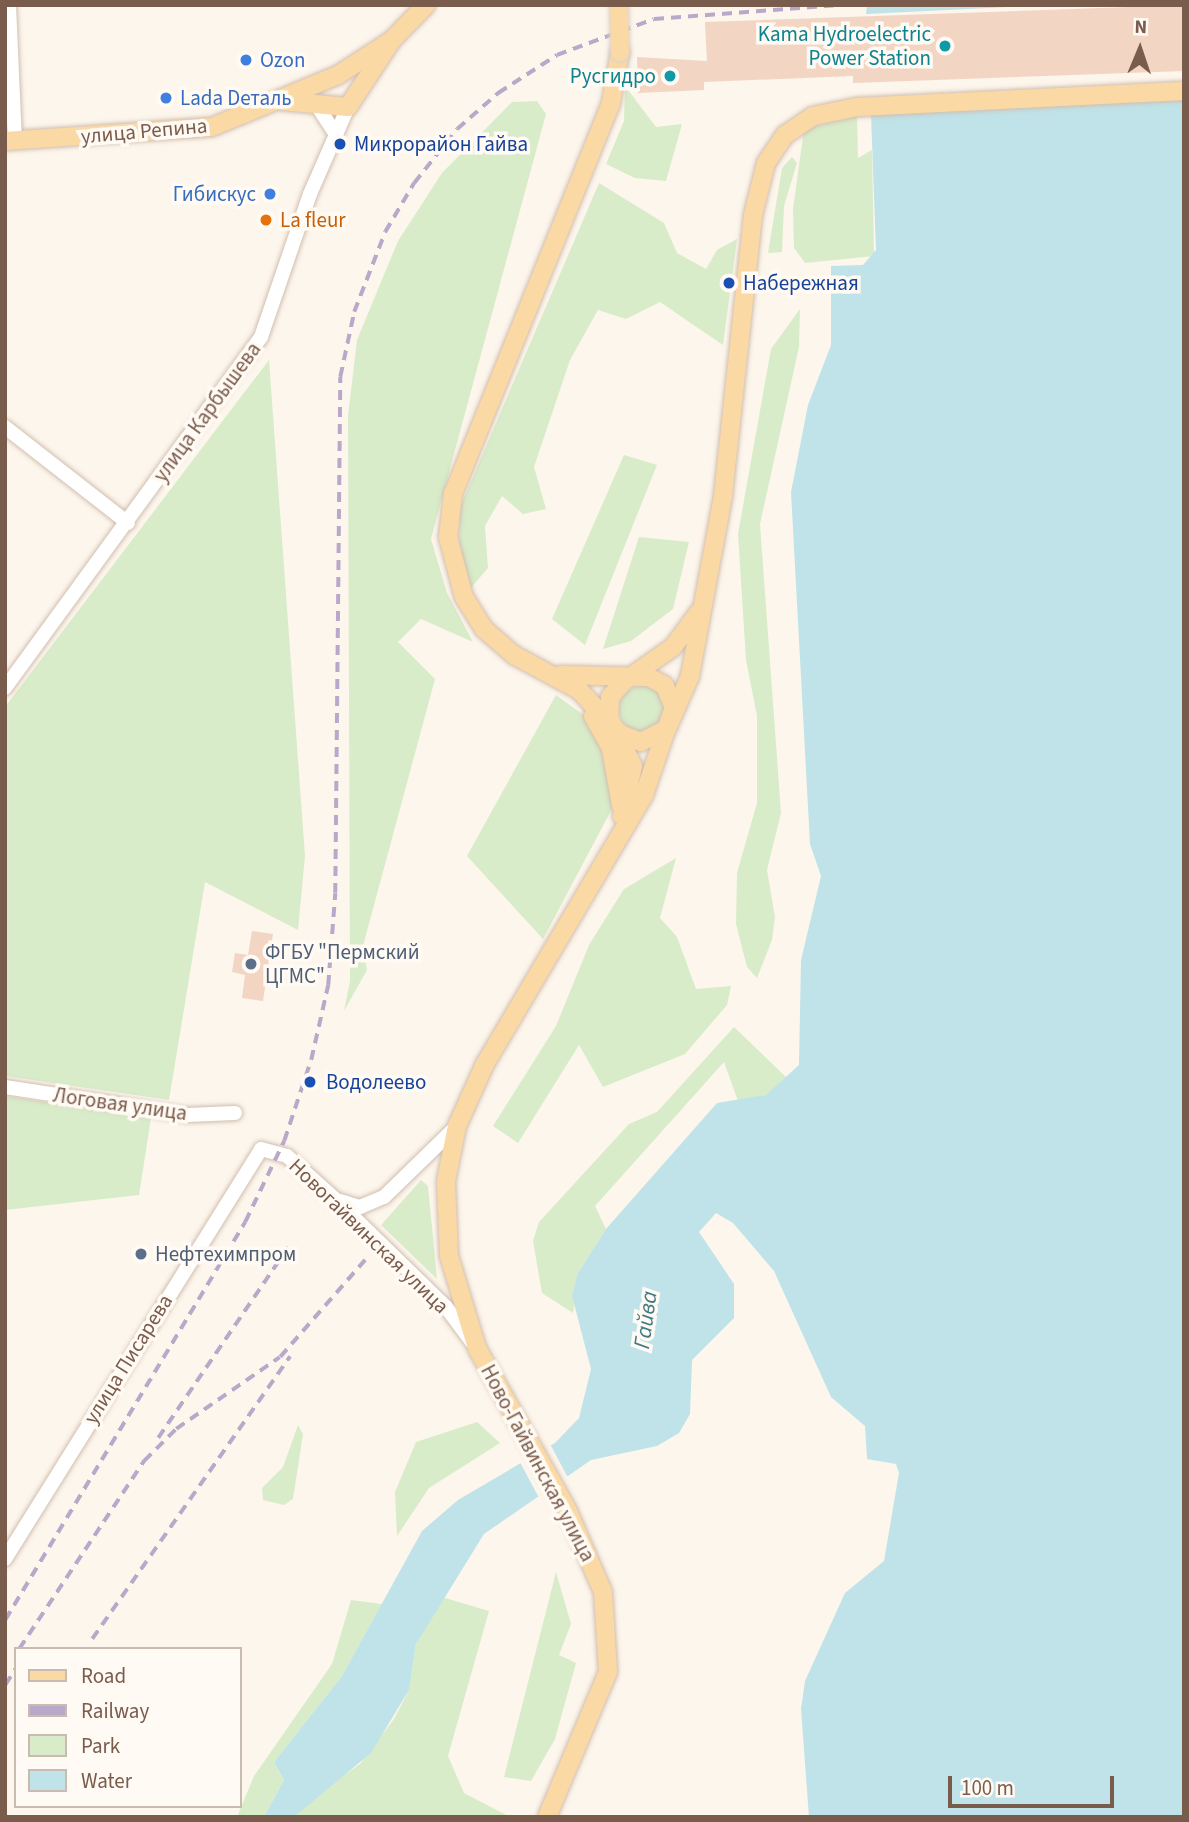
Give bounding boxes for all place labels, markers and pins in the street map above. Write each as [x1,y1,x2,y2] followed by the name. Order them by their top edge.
[758,21,931,71] place label: Kama Hydroelectric Power Station
[937,38,953,54] marker: Kama Hydroelectric Power Station
[260,47,305,73] place label: Ozon
[238,52,254,68] marker: Ozon
[570,63,656,89] place label: Русгидро
[662,68,678,84] marker: Русгидро
[180,85,292,111] place label: Lada Dеталь
[158,90,174,106] marker: Lada Dеталь
[354,131,528,157] place label: Микрорайон Гайва
[332,136,348,152] marker: Микрорайон Гайва
[173,181,256,207] place label: Гибискус
[262,186,278,202] marker: Гибискус
[280,207,346,233] place label: La fleur
[258,212,274,228] marker: La fleur
[743,270,859,296] place label: Набережная
[721,275,737,291] marker: Набережная
[265,939,420,989] place label: ФГБУ "Пермский ЦГМС"
[243,956,259,972] marker: ФГБУ "Пермский ЦГМС"
[326,1069,426,1095] place label: Водолеево
[300,1072,320,1092] marker: Водолеево
[155,1241,296,1267] place label: Нефтехимпром
[133,1246,149,1262] marker: Нефтехимпром

